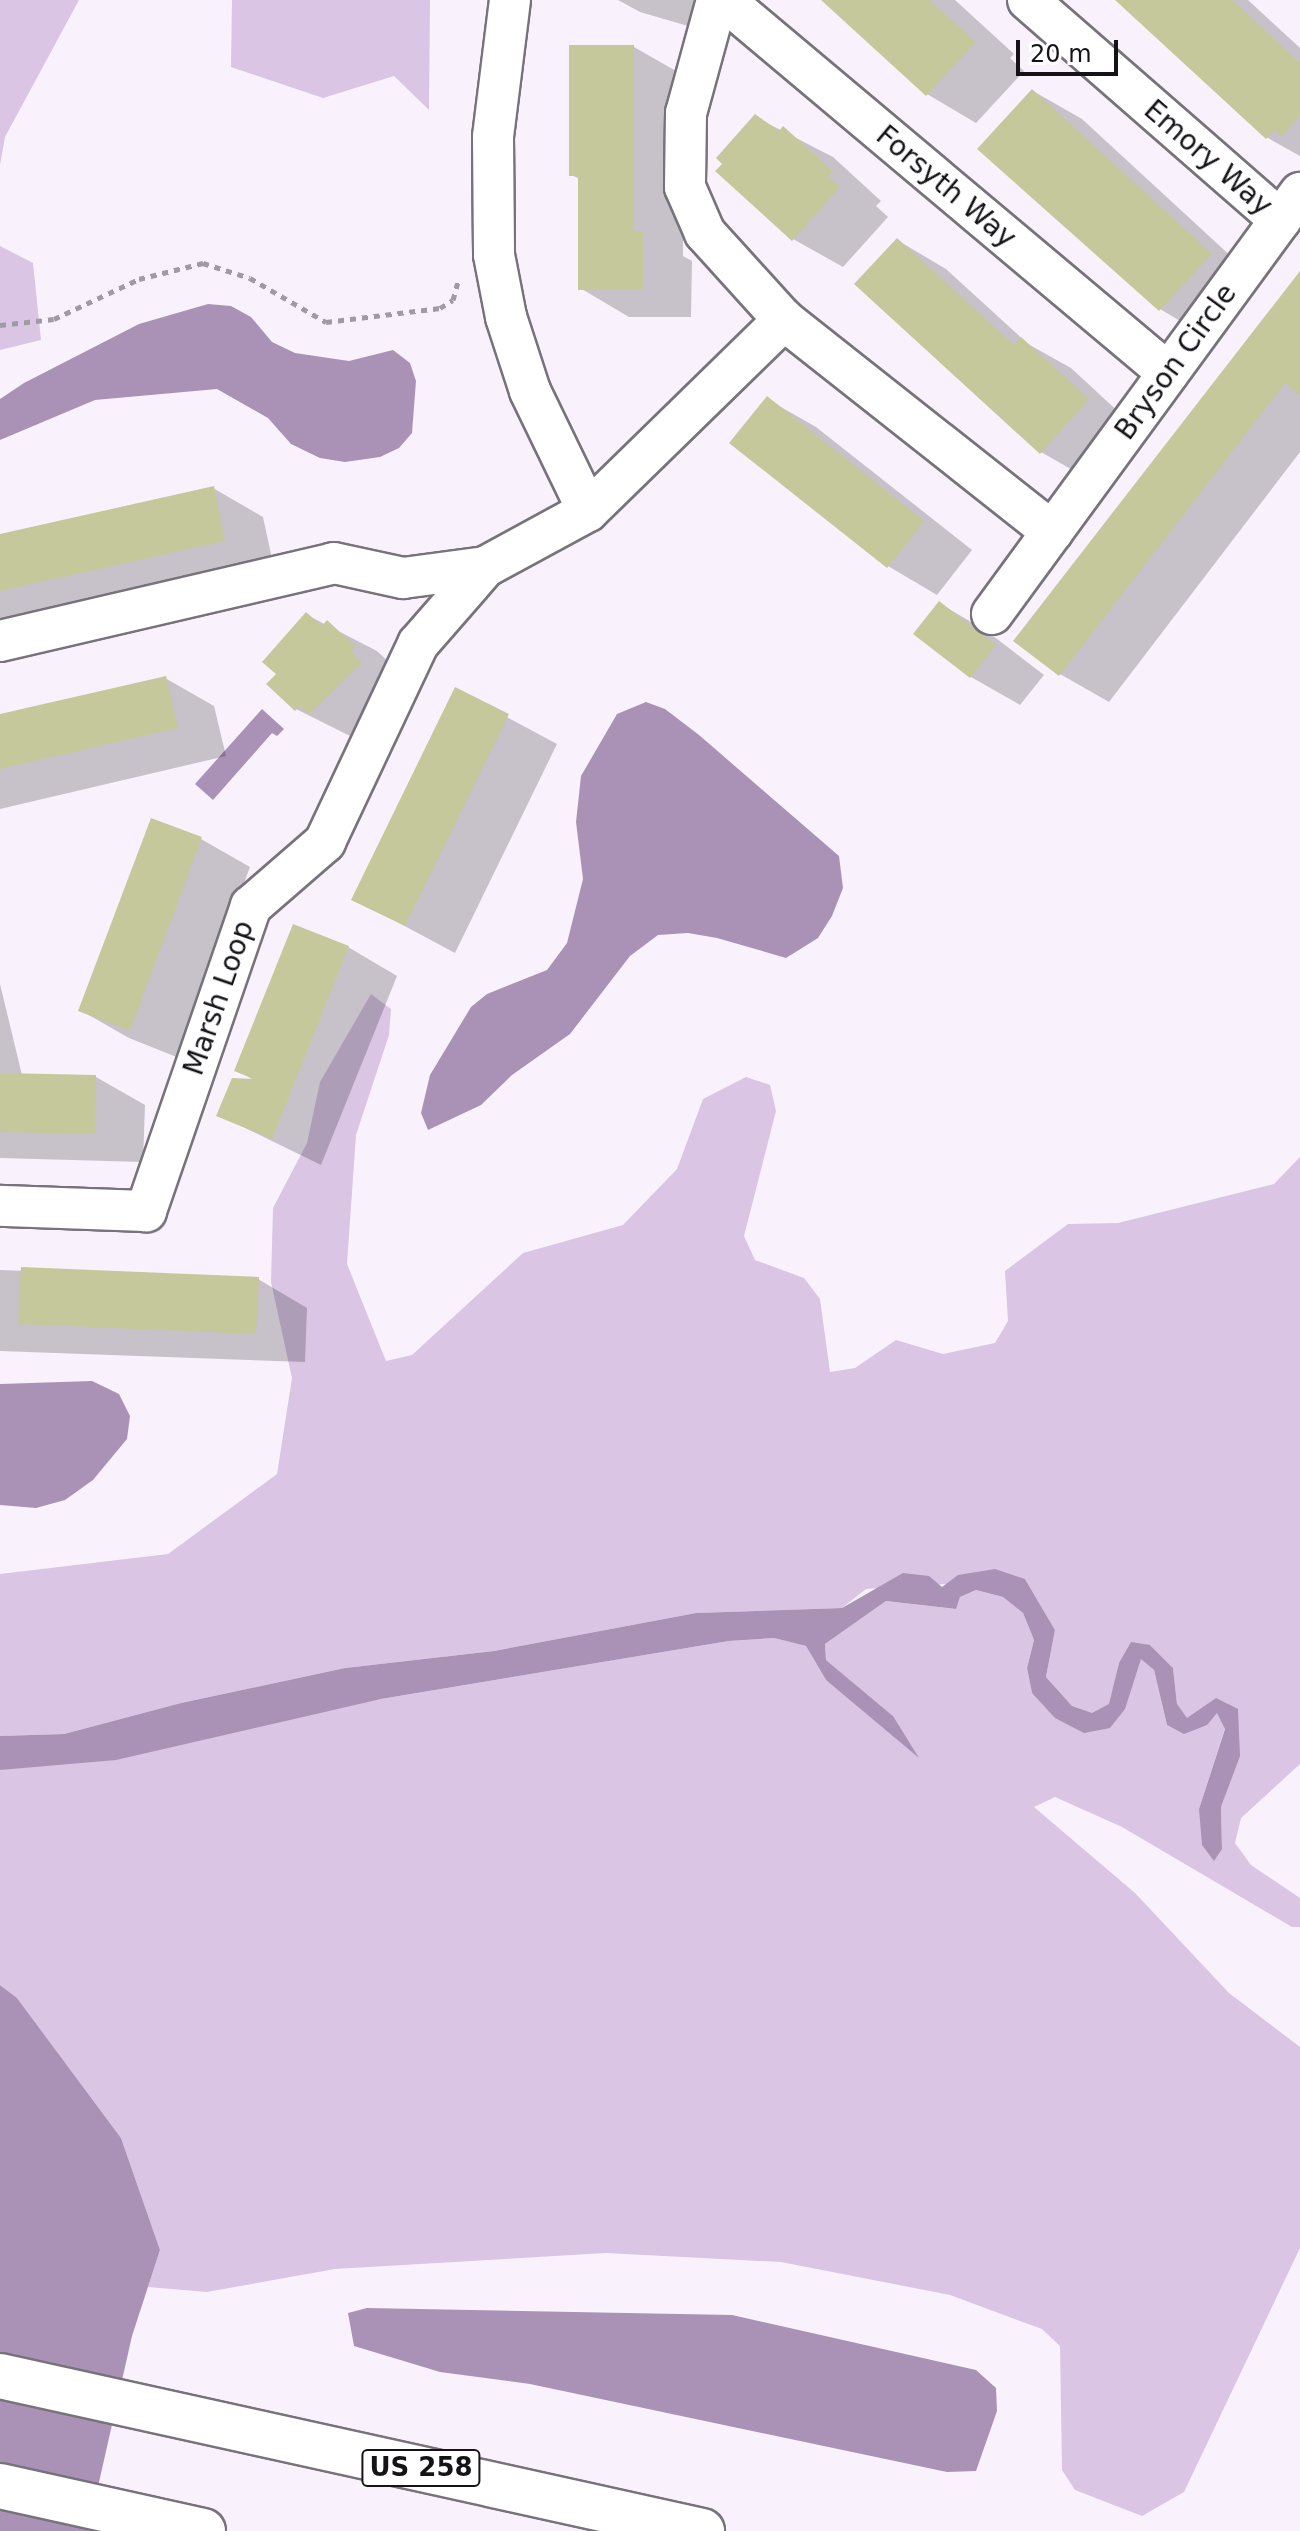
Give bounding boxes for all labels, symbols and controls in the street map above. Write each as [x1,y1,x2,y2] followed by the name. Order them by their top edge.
[1020,24,1122,74] scale bar
[1030,40,1092,68] text: 20 m
[1137,93,1279,223] street label: Emory Way
[869,119,1023,255] street label: Forsyth Way
[1108,278,1244,446] street label: Bryson Circle
[177,916,261,1080] street label: Marsh Loop
[361,2446,481,2490] road number: US 258

